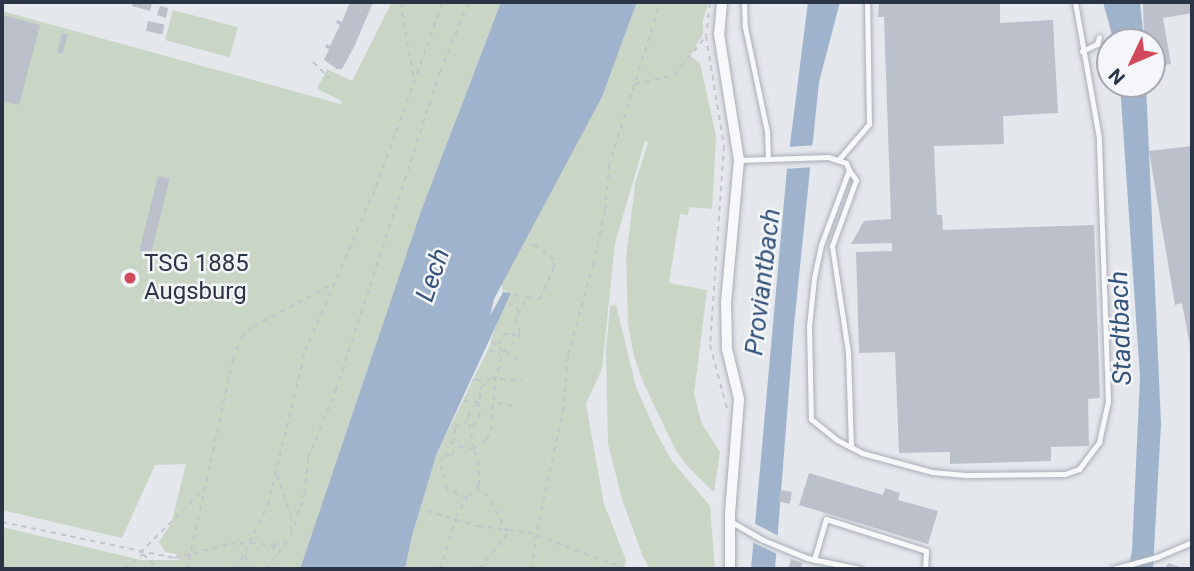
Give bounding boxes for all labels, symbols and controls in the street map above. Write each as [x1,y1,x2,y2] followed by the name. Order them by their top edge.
[1096,28,1166,98] north arrow
[1104,64,1130,89] text: N
[739,207,787,357] water label: Proviantbach
[409,244,457,306] water label: Lech
[144,250,249,306] place label: TSG 1885 Augsburg
[122,270,138,286] marker: TSG 1885 Augsburg
[1103,270,1139,386] water label: Stadtbach

